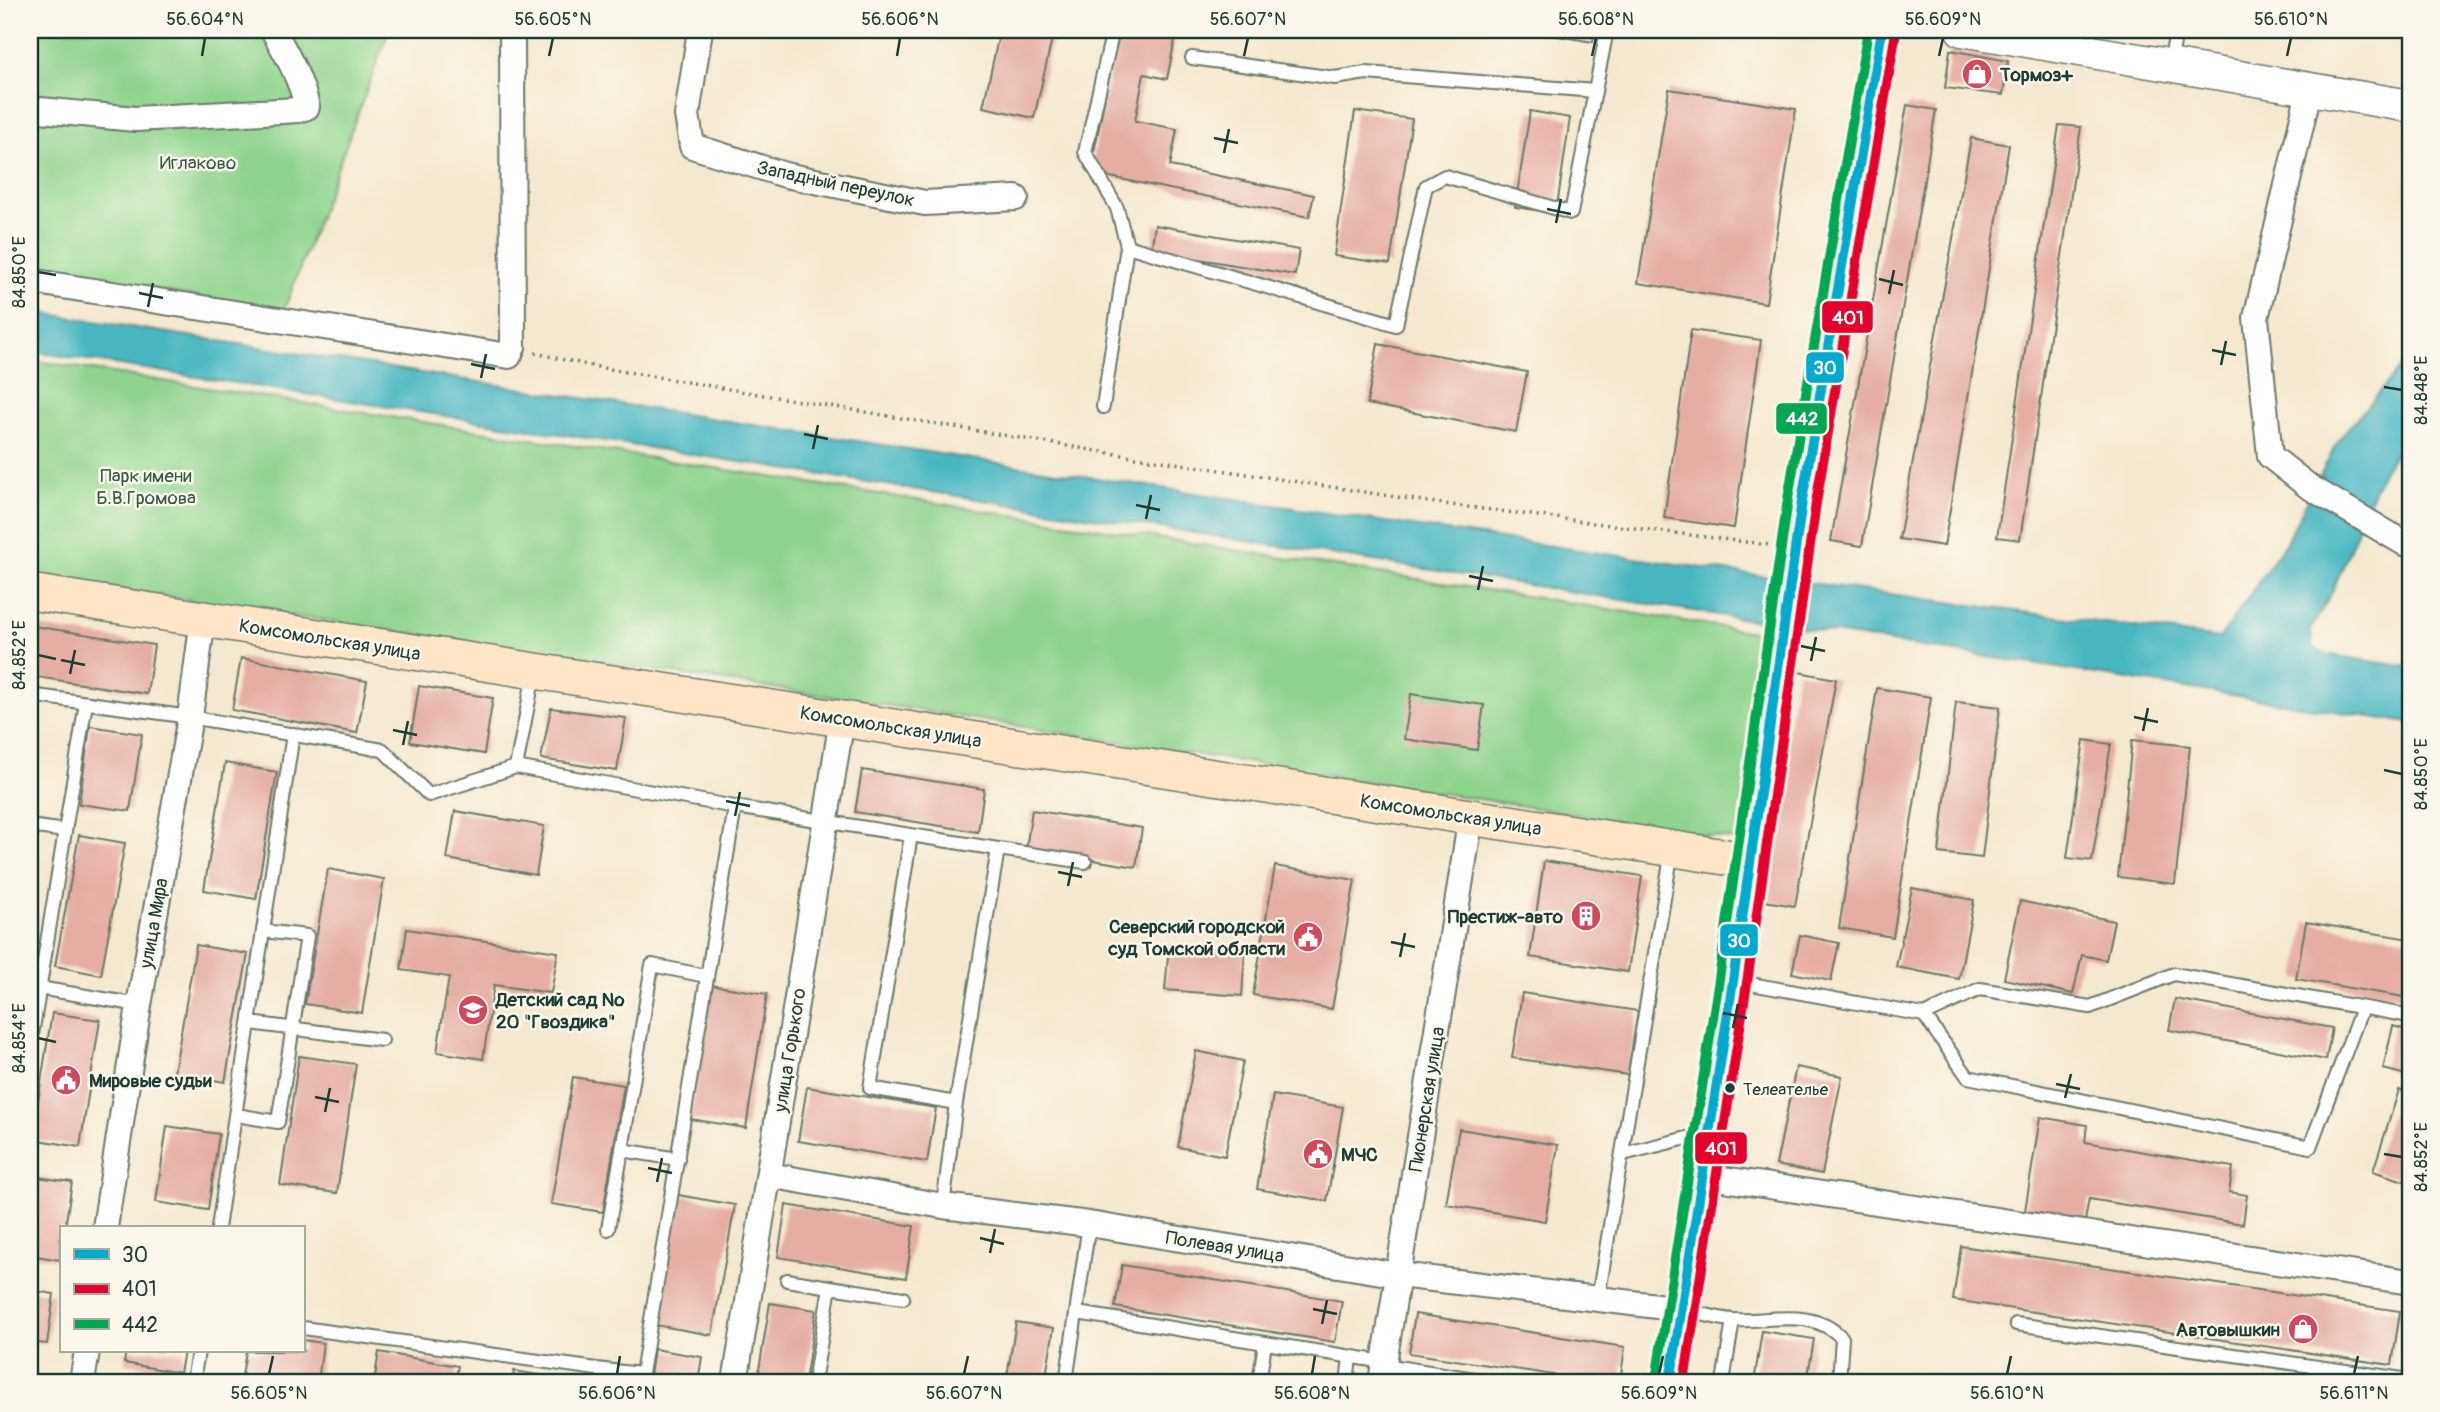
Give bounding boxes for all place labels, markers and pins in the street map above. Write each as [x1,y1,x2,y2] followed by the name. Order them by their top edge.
[1960,57,1994,91] shop icon: Тормоз+
[1999,63,2074,87] place label: Тормоз+
[1569,899,1603,933] building icon: Престиж-авто
[1448,905,1564,929] place label: Престиж-авто
[1107,915,1286,961] place label: Северский городской суд Томской области
[1291,920,1325,954] public building icon: Северский городской суд Томской области
[495,988,625,1034] place label: Детский сад № 20 "Гвоздика"
[456,993,490,1027] school or university icon: Детский сад № 20 "Гвоздика"
[49,1063,83,1097] public building icon: Мировые судьи
[89,1069,212,1093] place label: Мировые судьи
[1743,1079,1829,1100] place label: Телеателье
[1723,1081,1737,1095] marker: Телеателье
[1301,1137,1335,1171] public building icon: МЧС
[1341,1143,1378,1167] place label: МЧС
[2286,1312,2320,1346] shop icon: Автовышкин
[2176,1318,2280,1342] place label: Автовышкин

